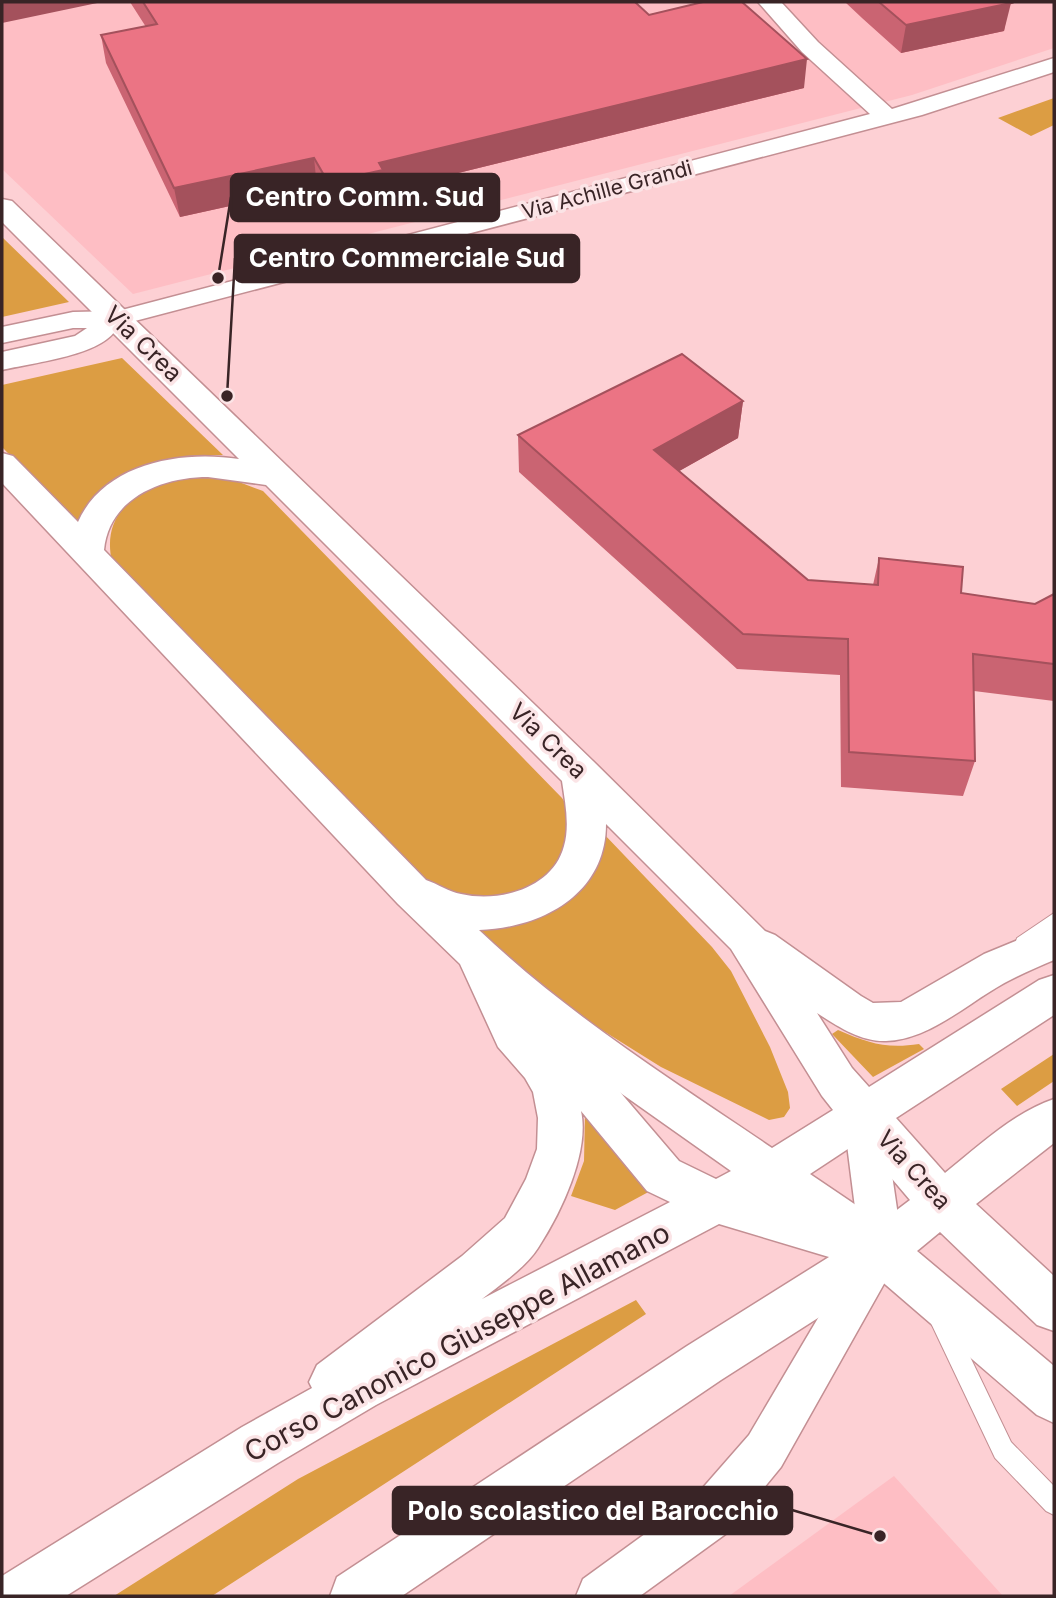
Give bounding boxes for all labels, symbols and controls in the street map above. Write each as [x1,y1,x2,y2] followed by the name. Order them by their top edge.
[519,155,695,224] street label: Via Achille Grandi
[231,174,499,221] callout: Centro Comm. Sud
[246,181,484,212] text: Centro Comm. Sud
[235,235,579,282] callout: Centro Commerciale Sud
[249,242,565,273] text: Centro Commerciale Sud
[99,300,188,388] street label: Via Crea
[504,697,593,785] street label: Via Crea
[871,1124,957,1215] street label: Via Crea
[239,1215,675,1469] street label: Corso Canonico Giuseppe Allamano
[393,1487,792,1534] callout: Polo scolastico del Barocchio
[407,1495,779,1526] text: Polo scolastico del Barocchio

